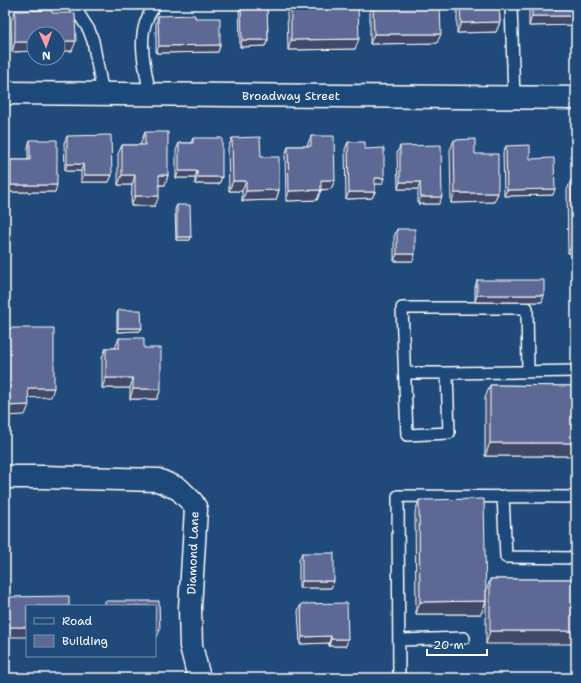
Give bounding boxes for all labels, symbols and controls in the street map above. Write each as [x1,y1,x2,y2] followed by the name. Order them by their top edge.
[26,26,66,66] north arrow
[41,48,51,63] text: N
[242,88,340,104] street label: Broadway Street
[184,511,202,595] street label: Diamond Lane
[26,605,156,657] legend
[62,613,93,629] text: Road
[427,631,487,657] scale bar
[62,633,108,649] text: Building
[433,637,464,653] text: 20 m

